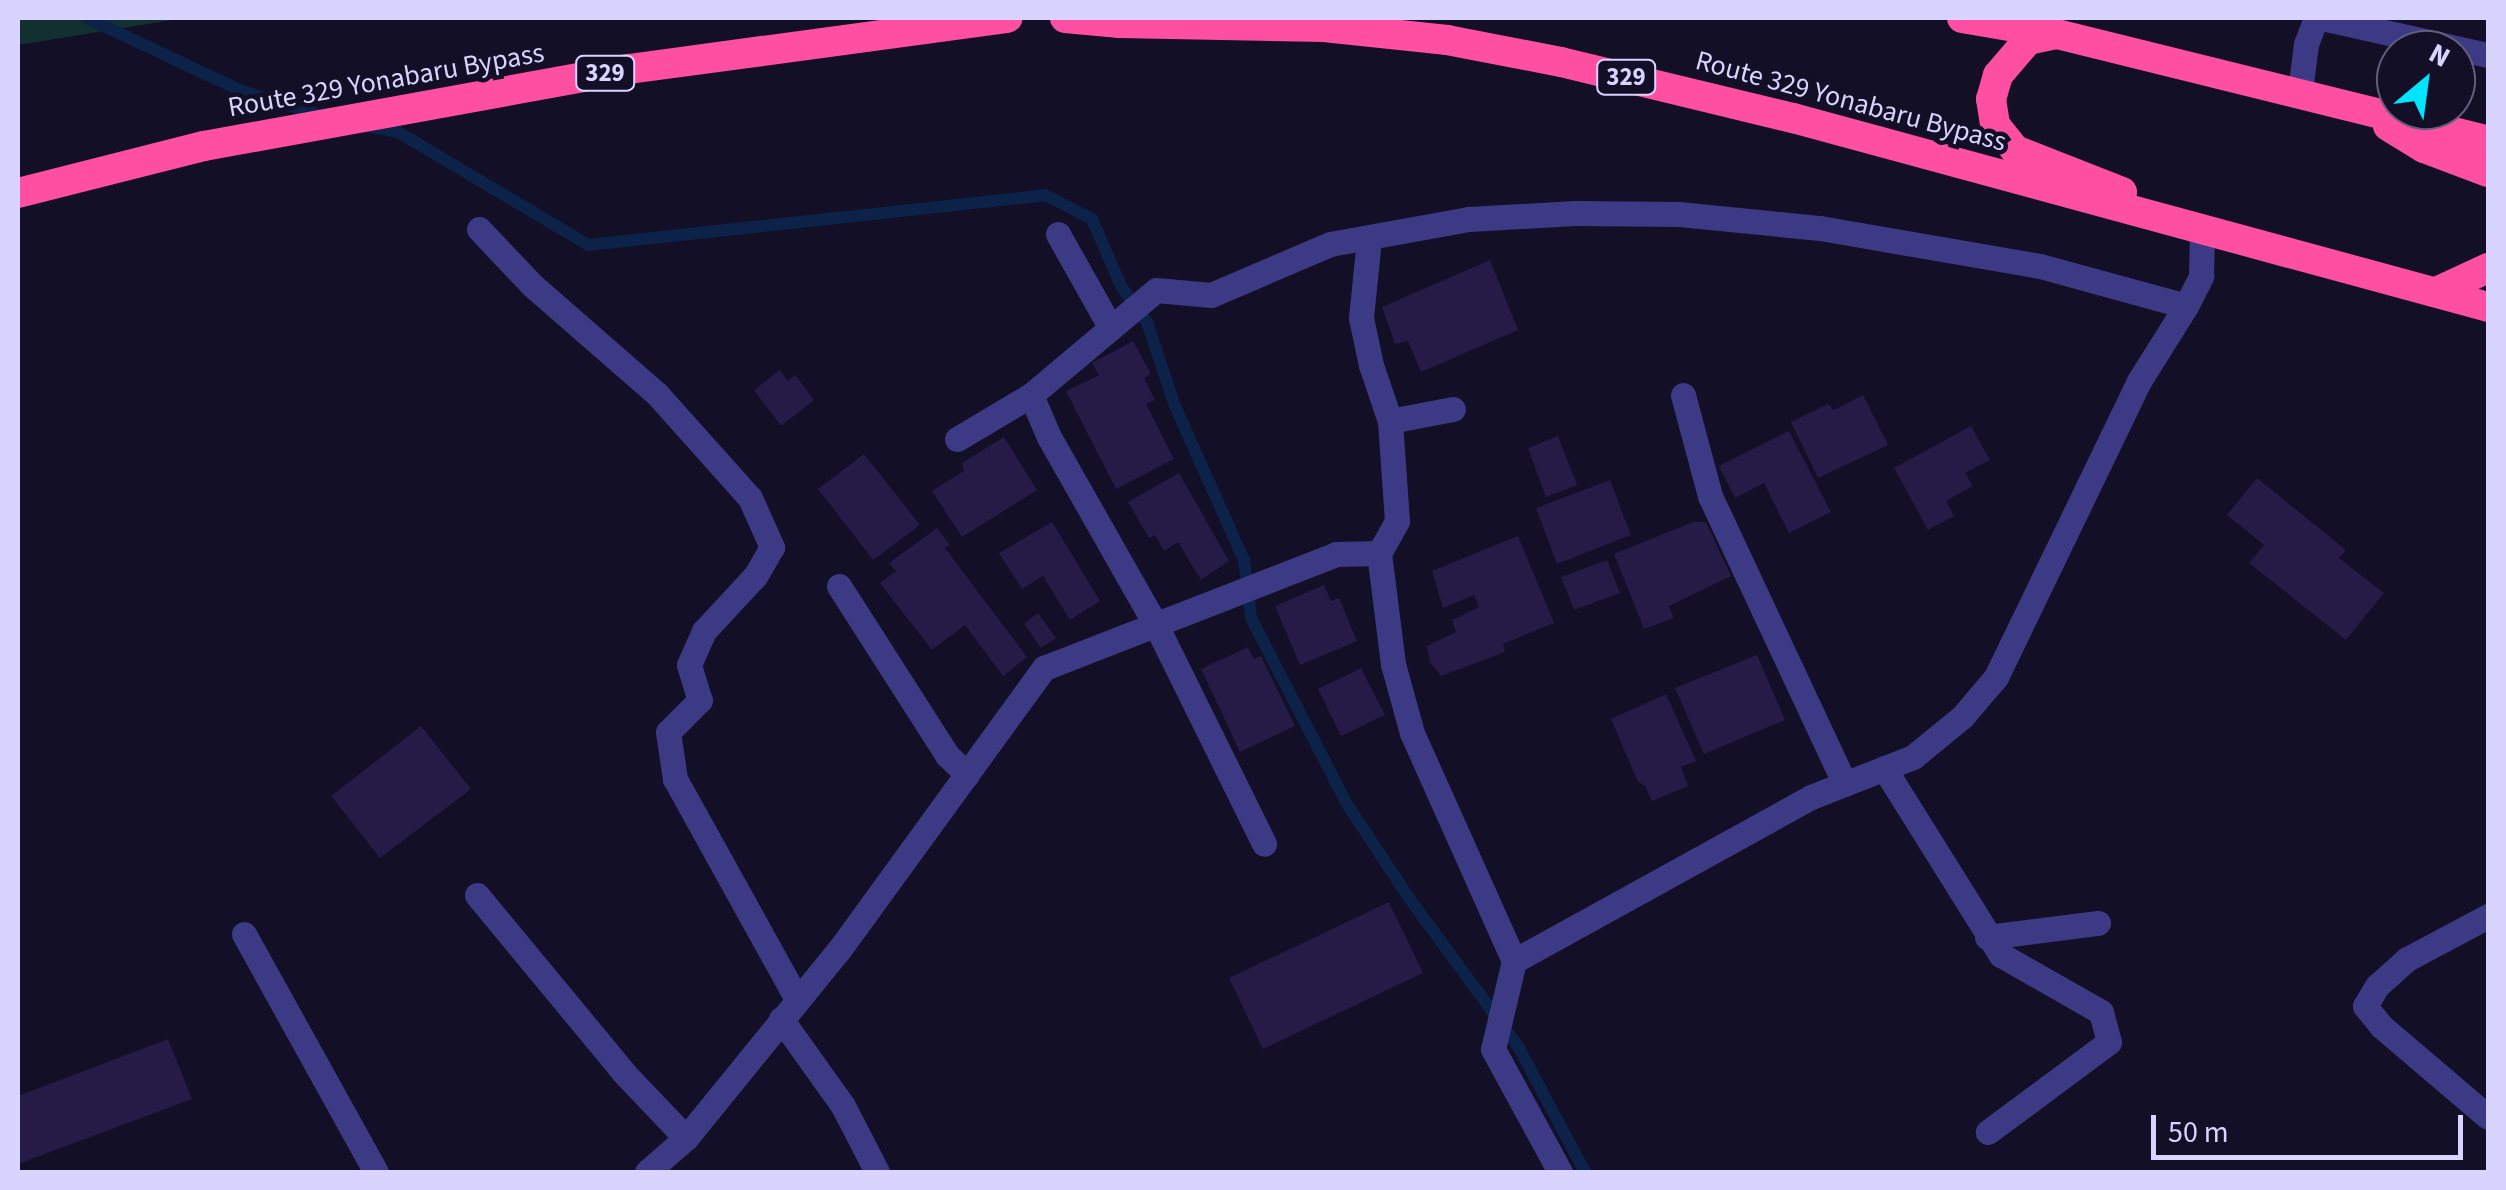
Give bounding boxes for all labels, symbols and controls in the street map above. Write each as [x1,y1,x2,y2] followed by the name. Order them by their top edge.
[2376,30,2476,130] north arrow
[2422,34,2457,78] text: N
[225,36,547,124] street label: Route 329 Yonabaru Bypass
[1692,43,2010,159] street label: Route 329 Yonabaru Bypass
[575,53,635,93] road number: 329
[1596,57,1656,97] road number: 329
[2156,1095,2468,1157] scale bar
[2168,1111,2229,1154] text: 50 m

